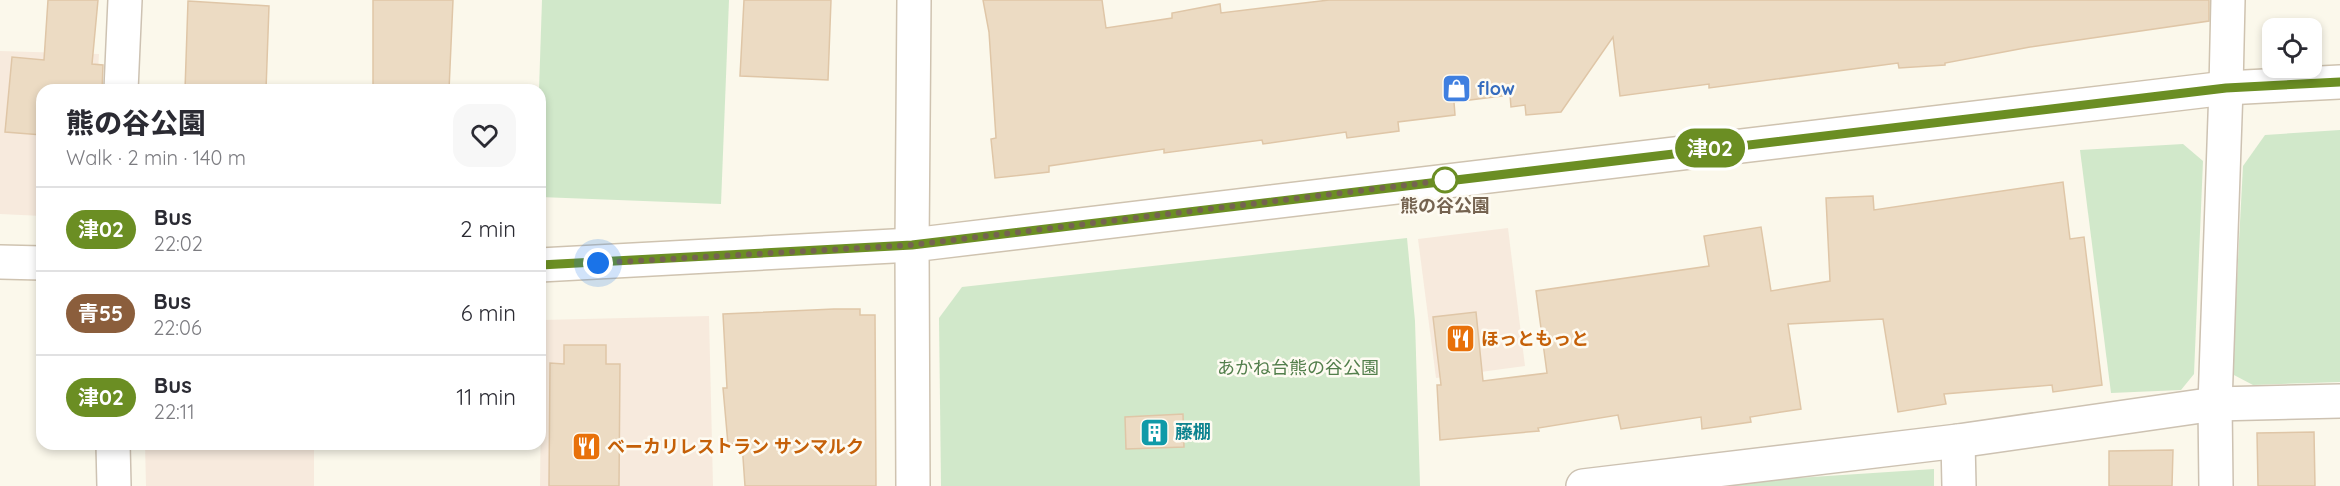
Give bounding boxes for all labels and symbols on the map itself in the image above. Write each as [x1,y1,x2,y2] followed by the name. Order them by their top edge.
[1440,73,1472,105] shop icon: flow
[1477,77,1515,100] place label: flow
[1676,128,1744,168] line badge: 津02
[1432,167,1458,193] marker: 熊の谷公園
[1400,194,1490,217] place label: 熊の谷公園
[583,248,613,278] your location
[1444,323,1476,355] restaurant icon: ほっともっと
[1481,327,1589,350] place label: ほっともっと
[1217,356,1379,379] park label: あかね台熊の谷公園
[1138,416,1170,448] building icon: 藤棚
[1175,420,1211,443] place label: 藤棚
[570,431,602,463] restaurant icon: ベーカリレストラン サンマルク
[607,435,864,458] place label: ベーカリレストラン サンマルク

